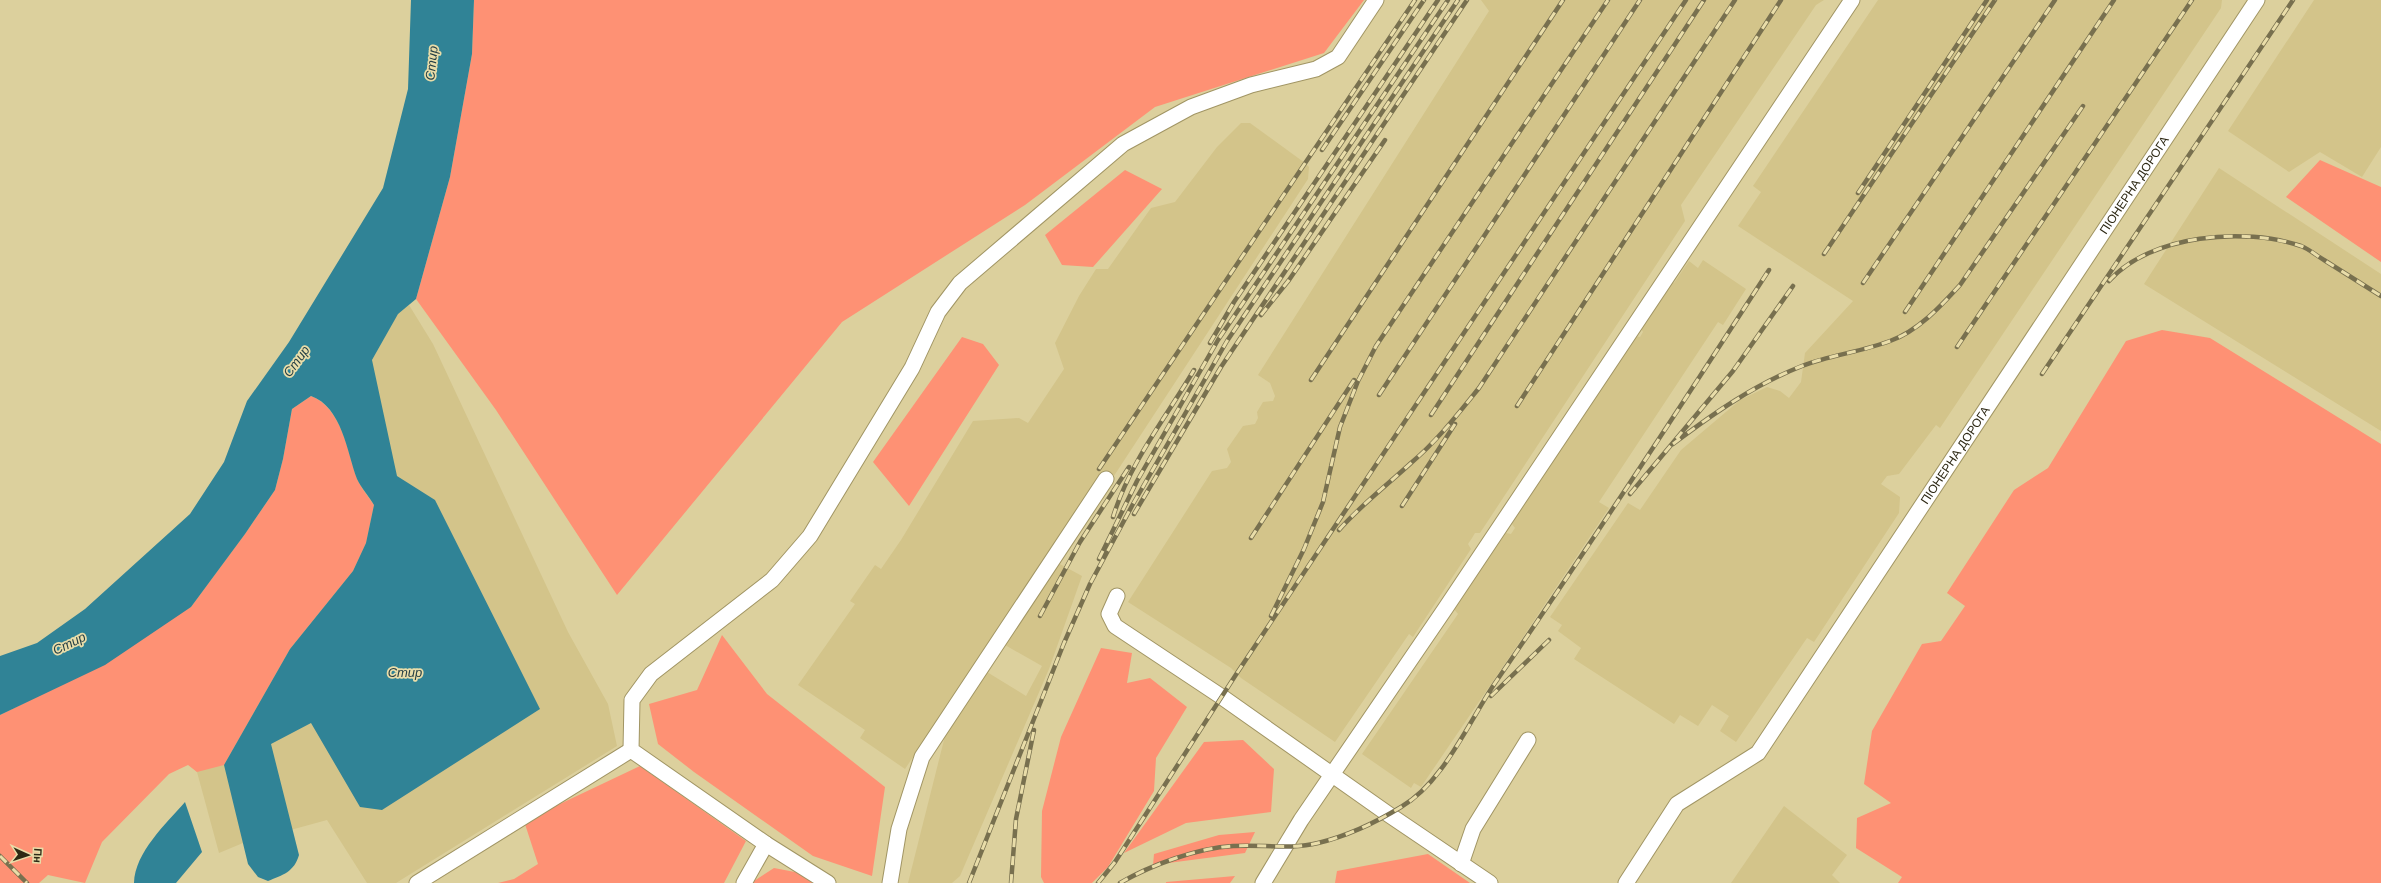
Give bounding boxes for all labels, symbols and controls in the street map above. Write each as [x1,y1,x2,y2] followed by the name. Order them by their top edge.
[422,45,441,81] water label: Стир
[2097,134,2172,237] street label: ПІОНЕРНА ДОРОГА
[280,343,313,380] water label: Стир
[1918,404,1993,507] street label: ПІОНЕРНА ДОРОГА
[50,629,88,658] water label: Стир
[388,665,422,680] water label: Стир
[8,835,48,875] north arrow
[32,848,44,863] text: Пн

